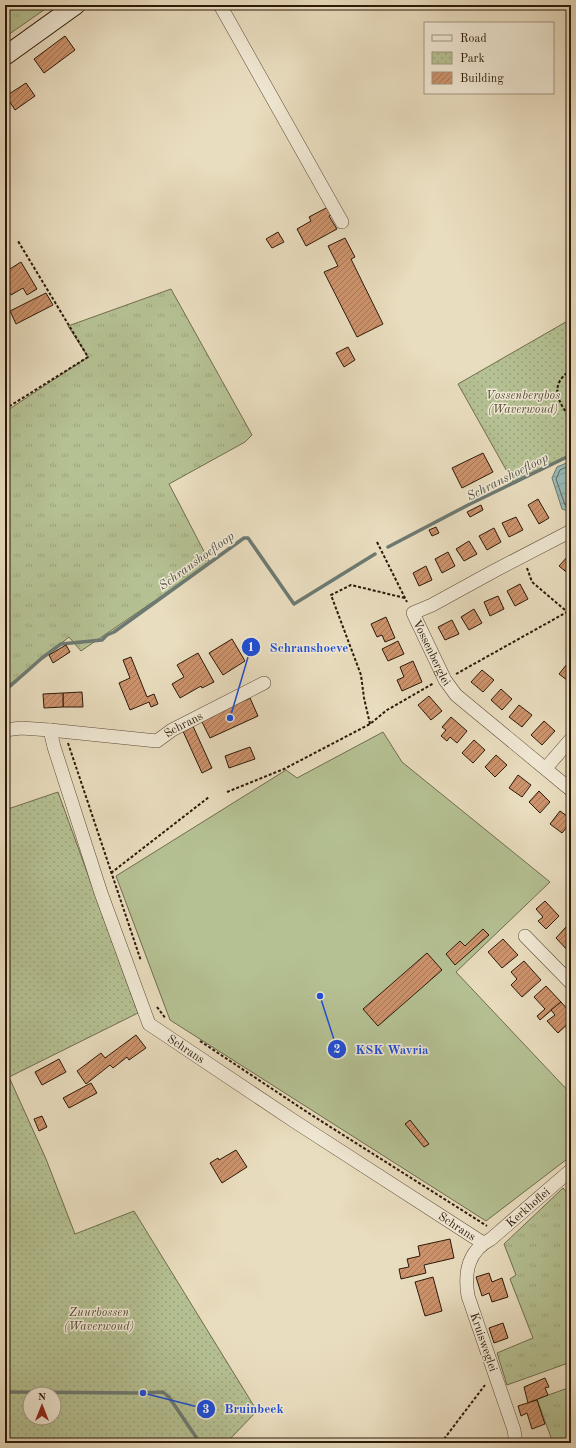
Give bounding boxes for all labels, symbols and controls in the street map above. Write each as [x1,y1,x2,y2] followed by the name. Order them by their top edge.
[424,22,554,94] legend
[460,33,487,45] text: Road
[460,53,485,65] text: Park
[460,73,504,85] text: Building
[486,390,560,416] park label: Vossenbergbos (Waverwoud)
[465,451,551,504] water label: Schranshoefloop
[157,530,237,593] water label: Schranshoefloop
[410,618,452,689] street label: Vossenberglei
[241,635,356,660] callout: Schranshoeve
[248,642,254,654] text: 1
[270,642,348,655] text: Schranshoeve
[162,710,205,741] street label: Schrans
[165,1033,206,1066] street label: Schrans
[327,1037,436,1062] callout: KSK Wavria
[334,1044,341,1056] text: 2
[355,1044,429,1057] text: KSK Wavria
[504,1186,553,1230] street label: Kerkhoflei
[436,1211,477,1244] street label: Schrans
[64,1307,134,1333] park label: Zuurbossen (Waverwoud)
[467,1311,499,1373] street label: Kruisweglei
[22,1386,62,1426] north arrow
[38,1392,47,1403] text: N
[196,1396,292,1421] callout: Bruinbeek
[224,1403,284,1416] text: Bruinbeek
[203,1404,210,1416] text: 3

